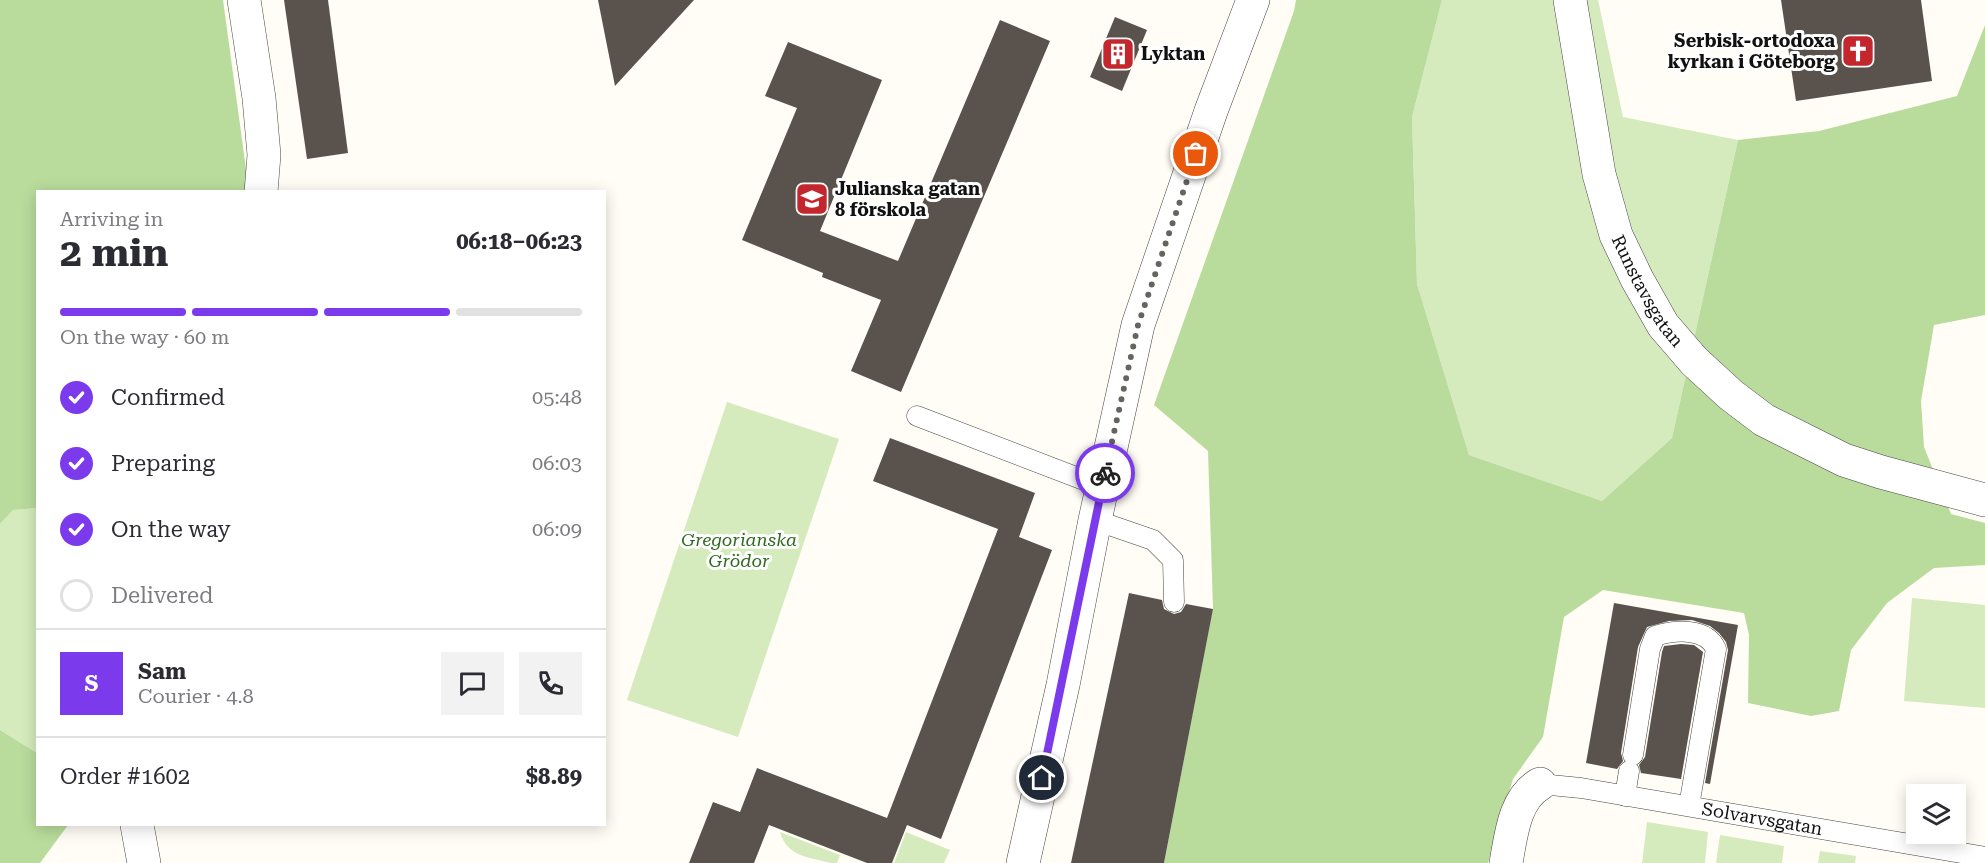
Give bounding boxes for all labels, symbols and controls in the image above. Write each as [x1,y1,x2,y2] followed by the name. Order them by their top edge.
[1668,30,1836,72] place label: Serbisk-ortodoxa kyrkan i Göteborg
[1840,33,1876,69] church icon: Serbisk-ortodoxa kyrkan i Göteborg
[1100,36,1136,72] building icon: Lyktan
[1141,43,1205,64] place label: Lyktan
[1170,128,1221,179] pin
[1179,137,1212,170] icon: bag
[835,178,980,220] place label: Julianska gatan 8 förskola
[794,181,830,217] school or university icon: Julianska gatan 8 förskola
[60,207,163,231] text: Arriving in
[456,229,582,254] text: 06:18–06:23
[60,230,168,276] text: 2 min
[1608,231,1688,351] street label: Runstavsgatan
[60,325,230,349] text: On the way · 60 m
[60,381,93,414] icon: check
[111,385,225,410] text: Confirmed
[532,385,582,409] text: 05:48
[1075,443,1135,503] courier
[60,447,93,480] icon: check
[111,451,215,476] text: Preparing
[532,451,582,475] text: 06:03
[1089,457,1122,490] icon: bike
[60,513,93,546] icon: check
[111,517,231,542] text: On the way
[532,517,582,541] text: 06:09
[681,529,797,571] park label: Gregorianska Grödor
[111,583,213,608] text: Delivered
[441,652,504,715] button: chat
[519,652,582,715] button: phone
[138,659,186,684] text: Sam
[85,671,98,696] text: S
[138,684,254,708] text: Courier · 4.8
[1016,752,1067,803] pin
[1025,761,1058,794] icon: home
[60,764,190,789] text: Order #1602
[526,764,582,789] text: $8.89
[1906,784,1966,844] map controls
[1906,784,1966,844] button: layers
[1700,798,1825,839] street label: Solvarvsgatan

